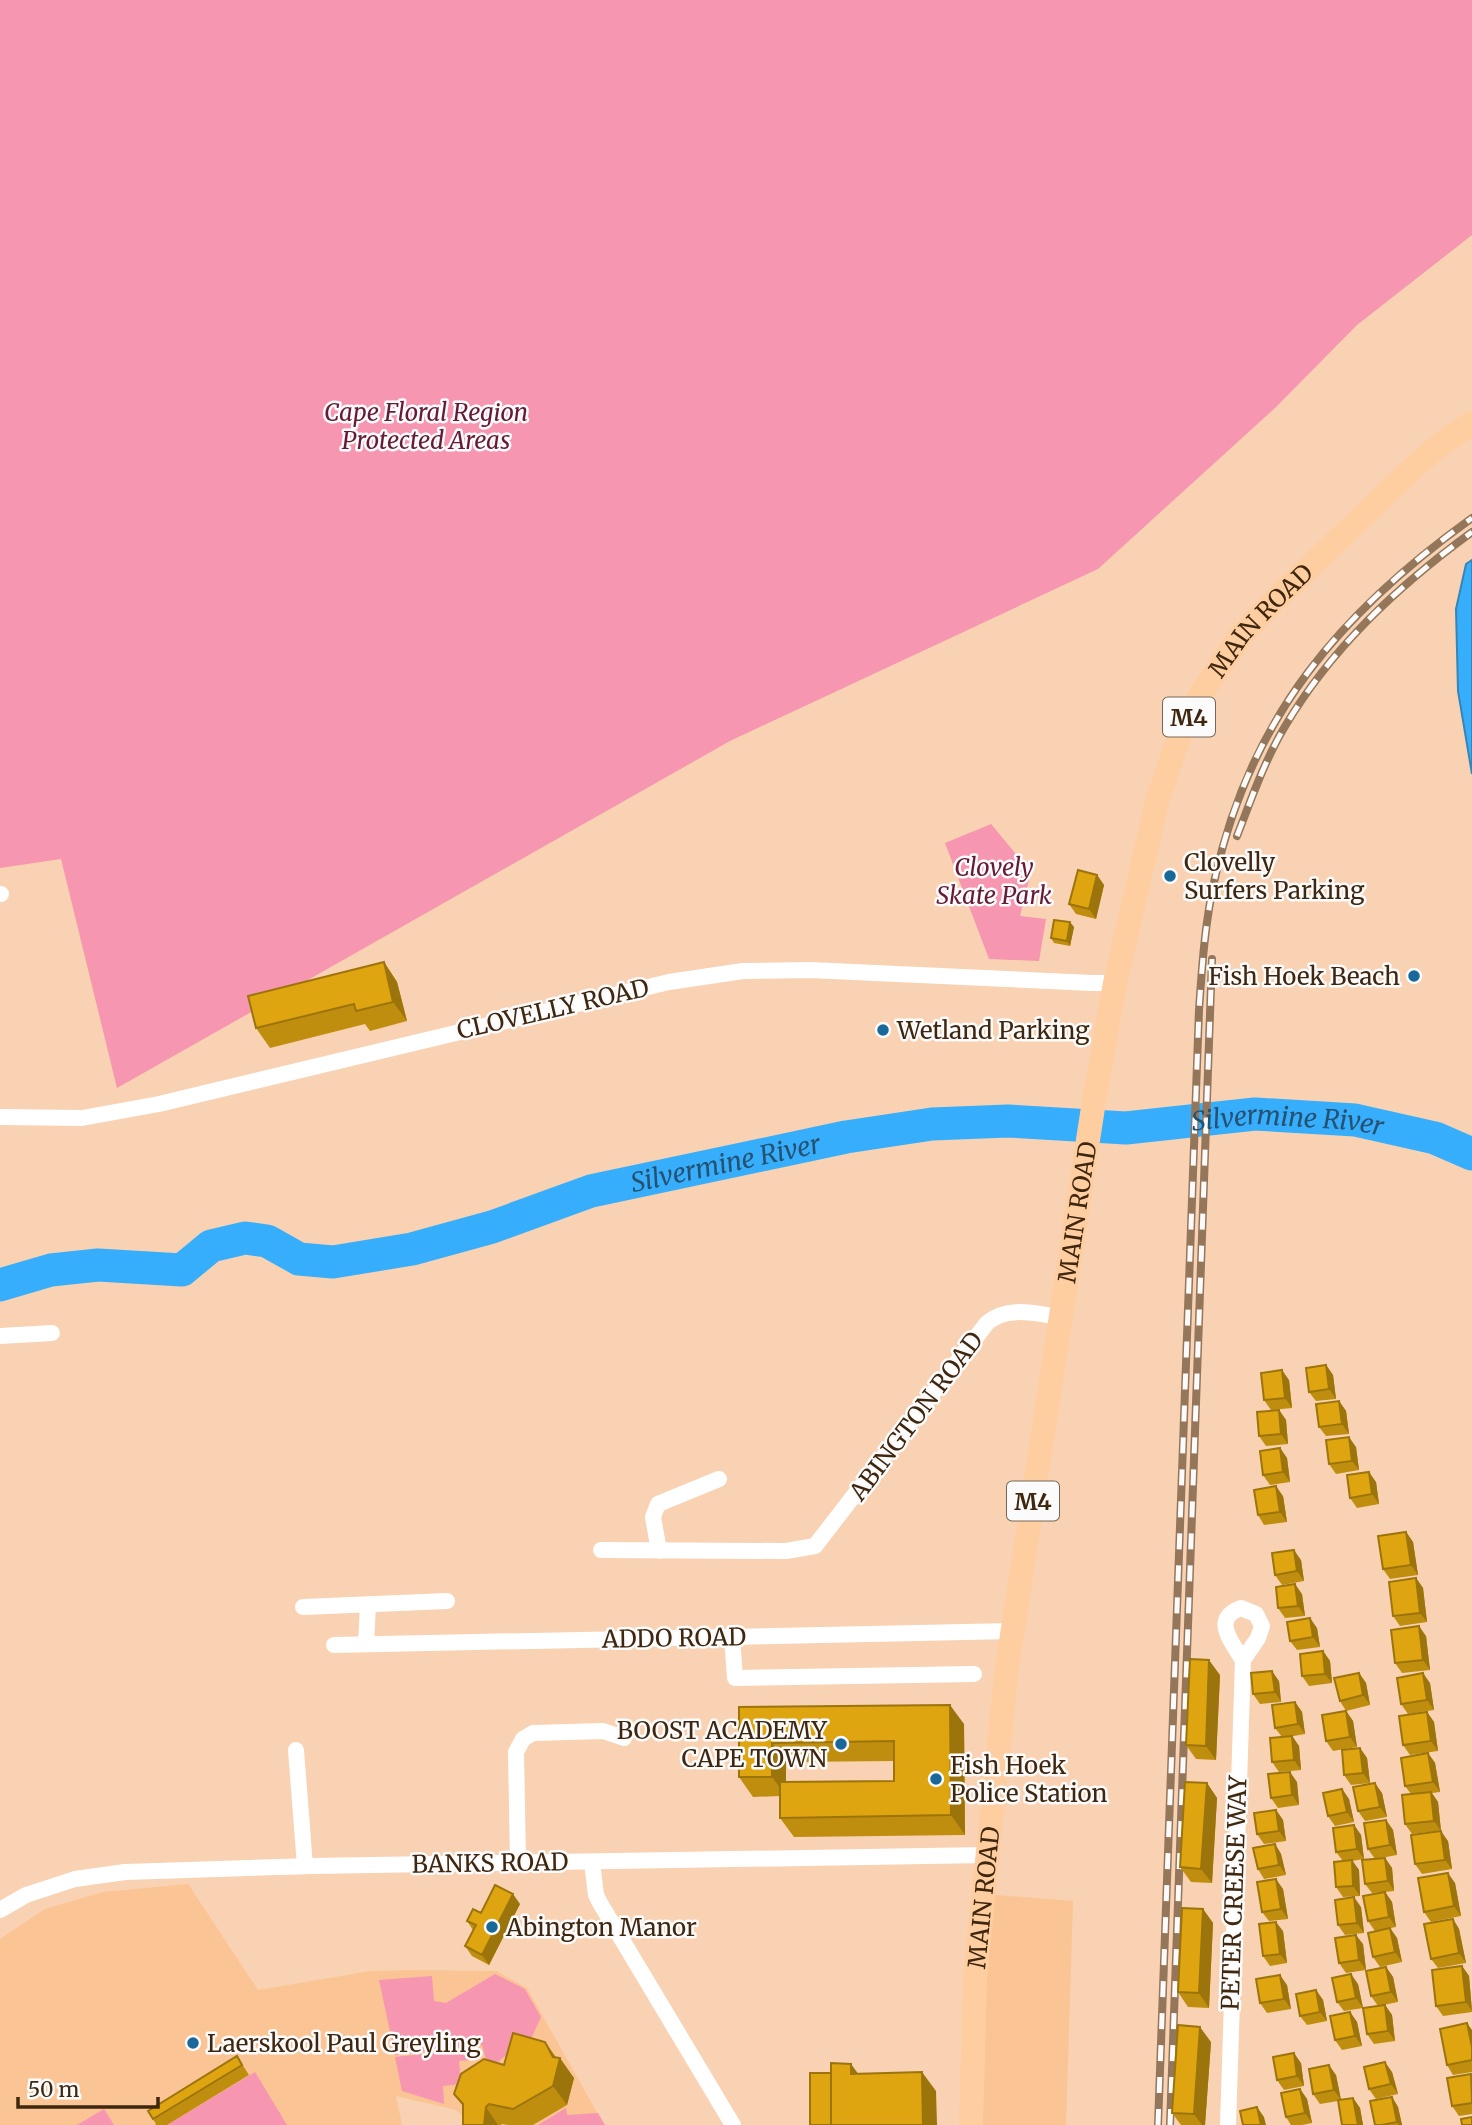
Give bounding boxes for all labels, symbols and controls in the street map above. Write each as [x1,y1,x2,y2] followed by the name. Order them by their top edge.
[324,397,528,456] park label: Cape Floral Region Protected Areas
[1201,557,1319,683] street label: MAIN ROAD
[1163,698,1215,736] road number: M4
[1184,847,1365,906] place label: Clovelly Surfers Parking
[936,852,1052,911] park label: Clovely Skate Park
[1162,868,1178,884] marker: Clovelly Surfers Parking
[1208,961,1400,992] place label: Fish Hoek Beach
[1406,968,1422,984] marker: Fish Hoek Beach
[454,972,652,1046] street label: CLOVELLY ROAD
[896,1015,1090,1046] place label: Wetland Parking
[875,1022,891,1038] marker: Wetland Parking
[1190,1097,1388,1143] water label: Silvermine River
[628,1126,824,1199] water label: Silvermine River
[1051,1139,1103,1285] street label: MAIN ROAD
[842,1325,990,1507] street label: ABINGTON ROAD
[1007,1482,1059,1520] road number: M4
[600,1621,747,1655] street label: ADDO ROAD
[617,1715,828,1774] place label: BOOST ACADEMY CAPE TOWN
[833,1736,849,1752] marker: BOOST ACADEMY CAPE TOWN
[950,1750,1108,1809] place label: Fish Hoek Police Station
[928,1771,944,1787] marker: Fish Hoek Police Station
[1214,1775,1254,2011] street label: PETER CREESE WAY
[961,1825,1006,1970] street label: MAIN ROAD
[411,1846,569,1880] street label: BANKS ROAD
[505,1912,697,1943] place label: Abington Manor
[484,1919,500,1935] marker: Abington Manor
[207,2028,481,2059] place label: Laerskool Paul Greyling
[185,2035,201,2051] marker: Laerskool Paul Greyling
[18,2066,158,2110] scale bar
[28,2076,79,2103] text: 50 m

